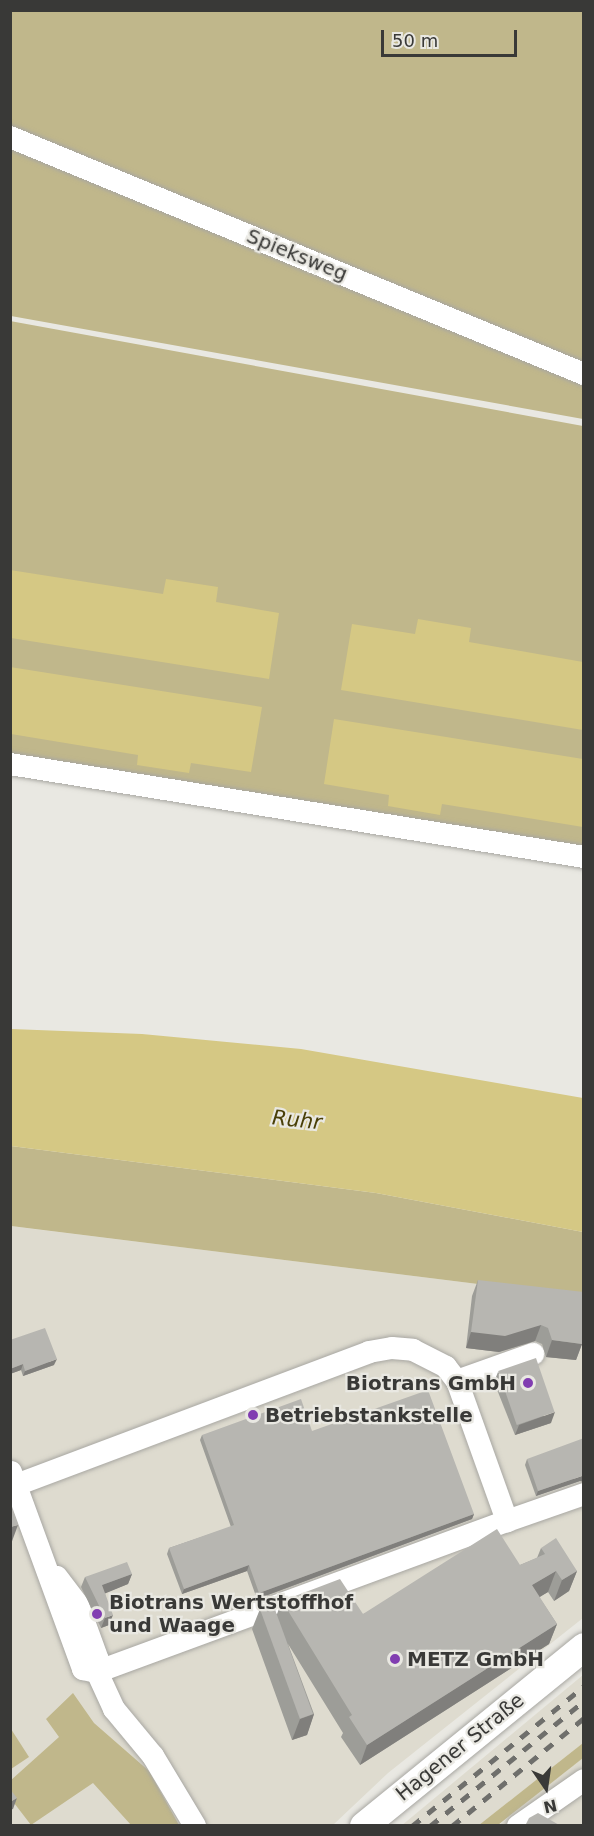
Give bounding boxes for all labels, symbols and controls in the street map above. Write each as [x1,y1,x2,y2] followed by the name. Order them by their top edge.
[384,18,520,56] scale bar
[392,30,438,51] text: 50 m
[243,224,351,286] street label: Spieksweg
[271,1105,323,1135] water label: Ruhr
[346,1371,516,1395] place label: Biotrans GmbH
[521,1376,535,1390] marker: Biotrans GmbH
[265,1403,473,1427] place label: Betriebstankstelle
[246,1408,260,1422] marker: Betriebstankstelle
[109,1590,353,1637] place label: Biotrans Wertstoffhof und Waage
[90,1607,104,1621] marker: Biotrans Wertstoffhof und Waage
[407,1647,544,1671] place label: METZ GmbH
[388,1652,402,1666] marker: METZ GmbH
[391,1688,529,1806] street label: Hagener Straße
[516,1758,576,1818] north arrow
[542,1795,559,1817] text: N

